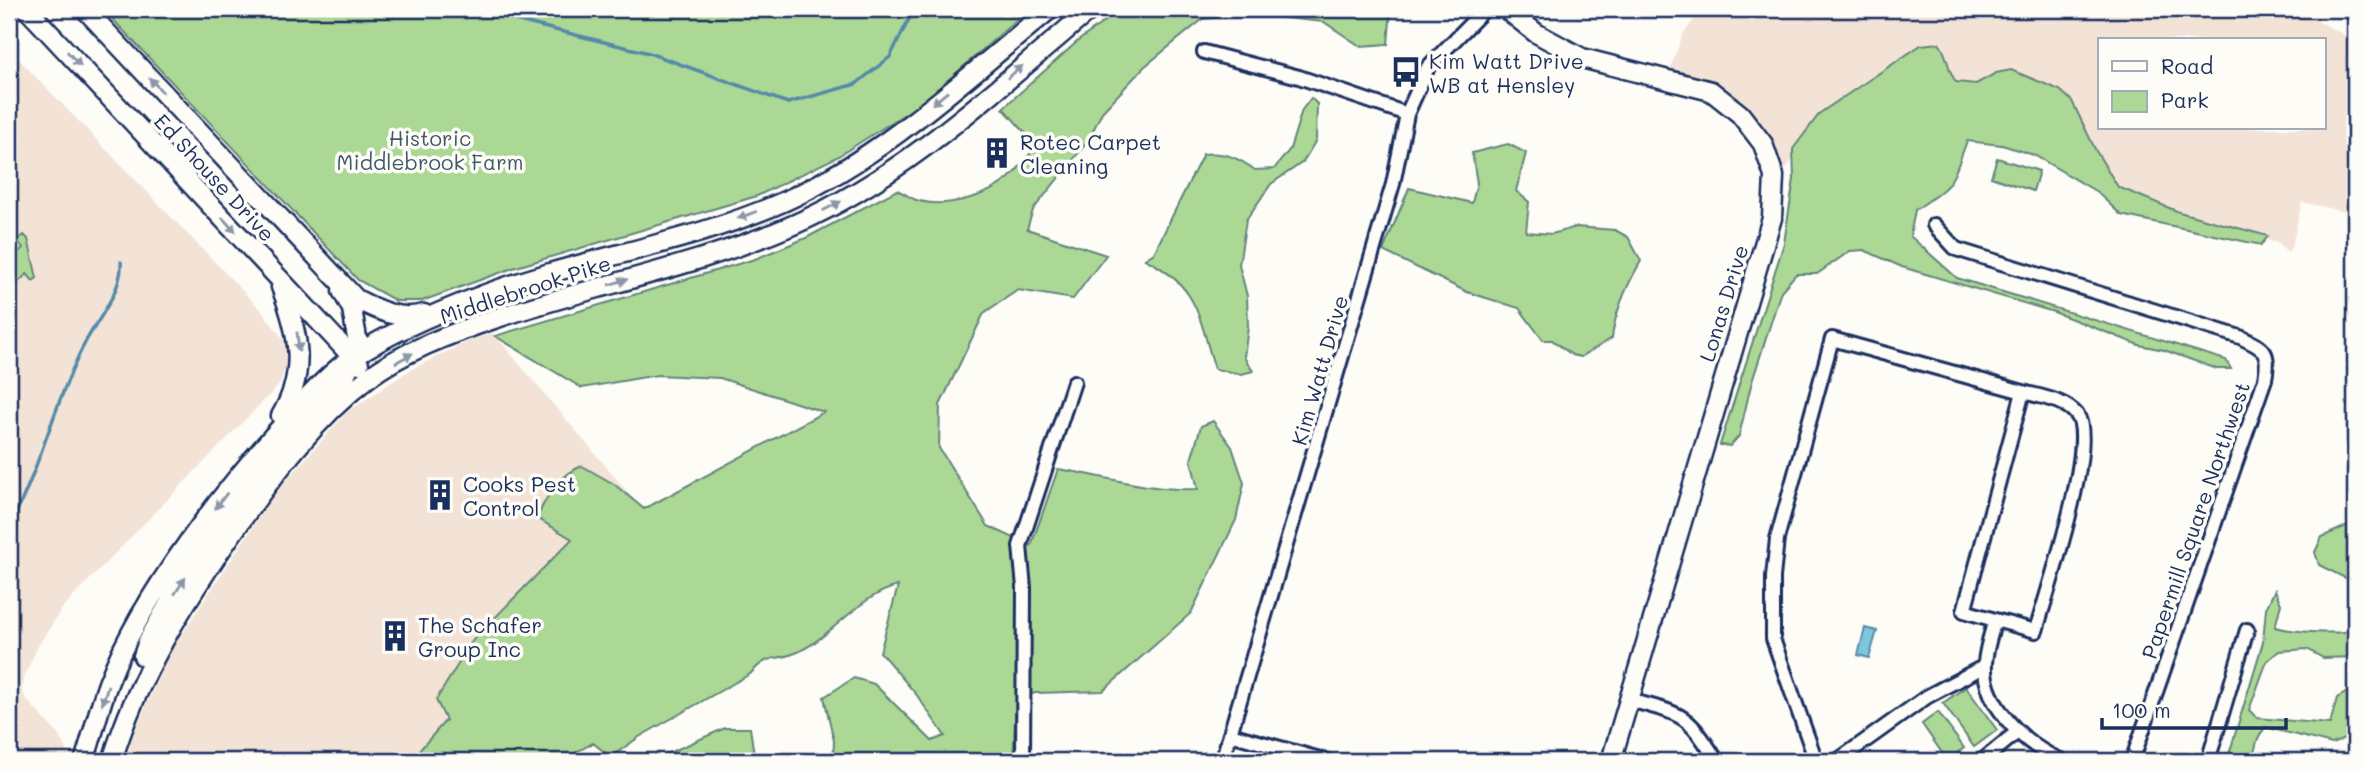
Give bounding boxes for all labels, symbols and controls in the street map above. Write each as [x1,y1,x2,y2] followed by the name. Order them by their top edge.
[2098,38,2326,130] legend
[1429,47,1584,98] place label: Kim Watt Drive WB at Hensley
[65,50,81,67] one-way arrow
[2161,52,2213,79] text: Road
[1389,55,1423,89] bus stop icon: Kim Watt Drive WB at Hensley
[1006,65,1024,80] one-way arrow
[148,77,164,94] one-way arrow
[2161,86,2209,113] text: Park
[932,91,950,106] one-way arrow
[149,107,281,247] street label: Ed Shouse Drive
[337,124,523,175] park label: Historic Middlebrook Farm
[1020,128,1161,179] place label: Rotec Carpet Cleaning
[980,136,1014,170] building icon: Rotec Carpet Cleaning
[822,200,842,211] one-way arrow
[736,210,757,221] one-way arrow
[221,216,237,234] one-way arrow
[1692,241,1754,365] street label: Lonas Drive
[436,249,614,329] street label: Middlebrook Pike
[608,277,629,287] one-way arrow
[1285,292,1353,448] street label: Kim Watt Drive
[293,331,304,353] one-way arrow
[394,352,414,364] one-way arrow
[2135,378,2255,662] street label: Papermill Square Northwest
[463,470,576,521] place label: Cooks Pest Control
[423,478,457,512] building icon: Cooks Pest Control
[214,492,228,510] one-way arrow
[173,577,187,595] one-way arrow
[418,611,542,662] place label: The Schafer Group Inc
[378,619,412,653] building icon: The Schafer Group Inc
[99,685,109,706] one-way arrow
[2102,686,2285,730] scale bar
[2112,696,2171,723] text: 100 m

